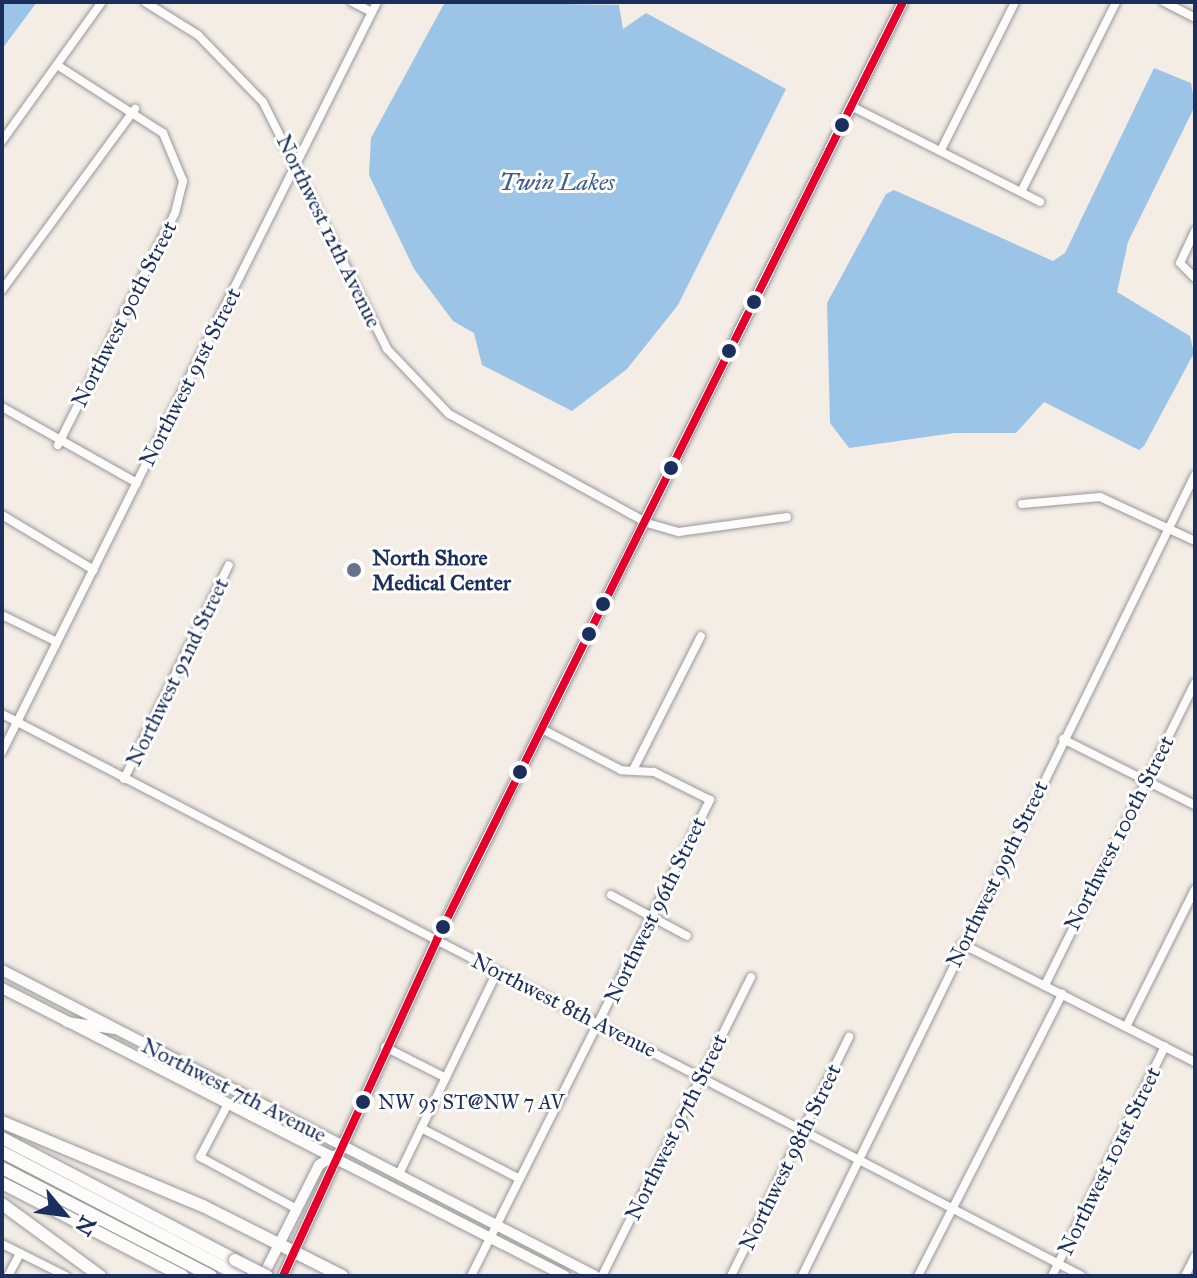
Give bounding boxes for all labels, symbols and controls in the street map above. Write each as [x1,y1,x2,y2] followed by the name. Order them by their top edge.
[834,117,850,133] unlabelled marker
[271,130,387,332] street label: Northwest 12th Avenue
[499,169,615,197] water label: Twin Lakes
[66,216,182,412] street label: Northwest 90th Street
[134,283,246,471] street label: Northwest 91st Street
[746,294,762,310] unlabelled marker
[721,343,737,359] unlabelled marker
[663,460,679,476] unlabelled marker
[372,544,511,596] place label: North Shore Medical Center
[343,559,365,581] marker: North Shore Medical Center
[120,573,234,771] street label: Northwest 92nd Street
[595,596,611,612] unlabelled marker
[581,626,597,642] unlabelled marker
[1058,731,1180,935] street label: Northwest 100th Street
[512,764,528,780] unlabelled marker
[940,776,1054,972] street label: Northwest 99th Street
[598,813,712,1007] street label: Northwest 96th Street
[435,919,451,935] unlabelled marker
[467,947,661,1063] street label: Northwest 8th Avenue
[619,1029,733,1225] street label: Northwest 97th Street
[137,1032,331,1148] street label: Northwest 7th Avenue
[733,1059,847,1255] street label: Northwest 98th Street
[1052,1062,1166,1260] street label: Northwest 101st Street
[378,1090,564,1114] place label: NW 95 ST@NW 7 AV
[355,1094,371,1110] marker: NW 95 ST@NW 7 AV
[24,1174,104,1254] north arrow
[69,1211,102,1241] text: N

